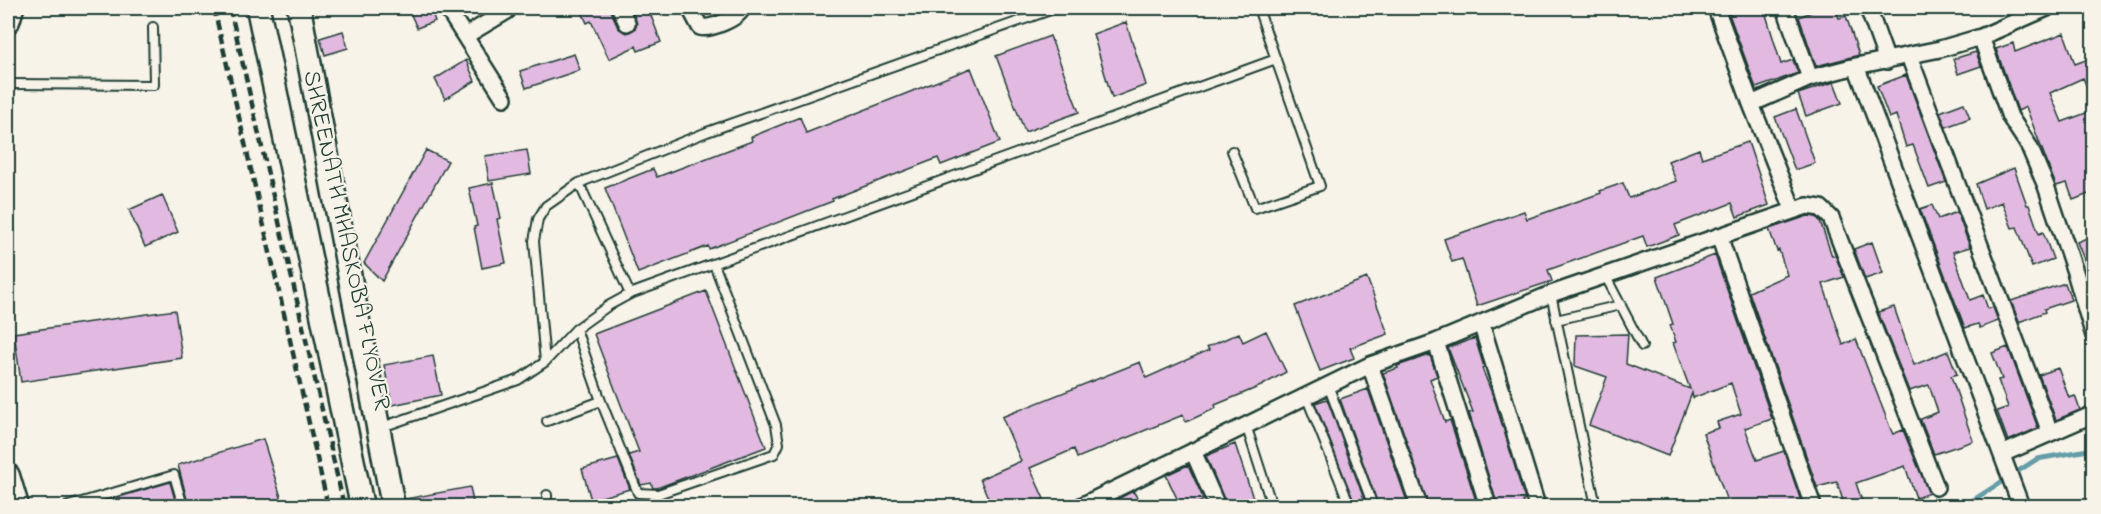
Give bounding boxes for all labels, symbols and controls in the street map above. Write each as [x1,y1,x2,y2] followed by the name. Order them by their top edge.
[292,67,399,414] street label: SHREENATH MHASKOBA FLYOVER

